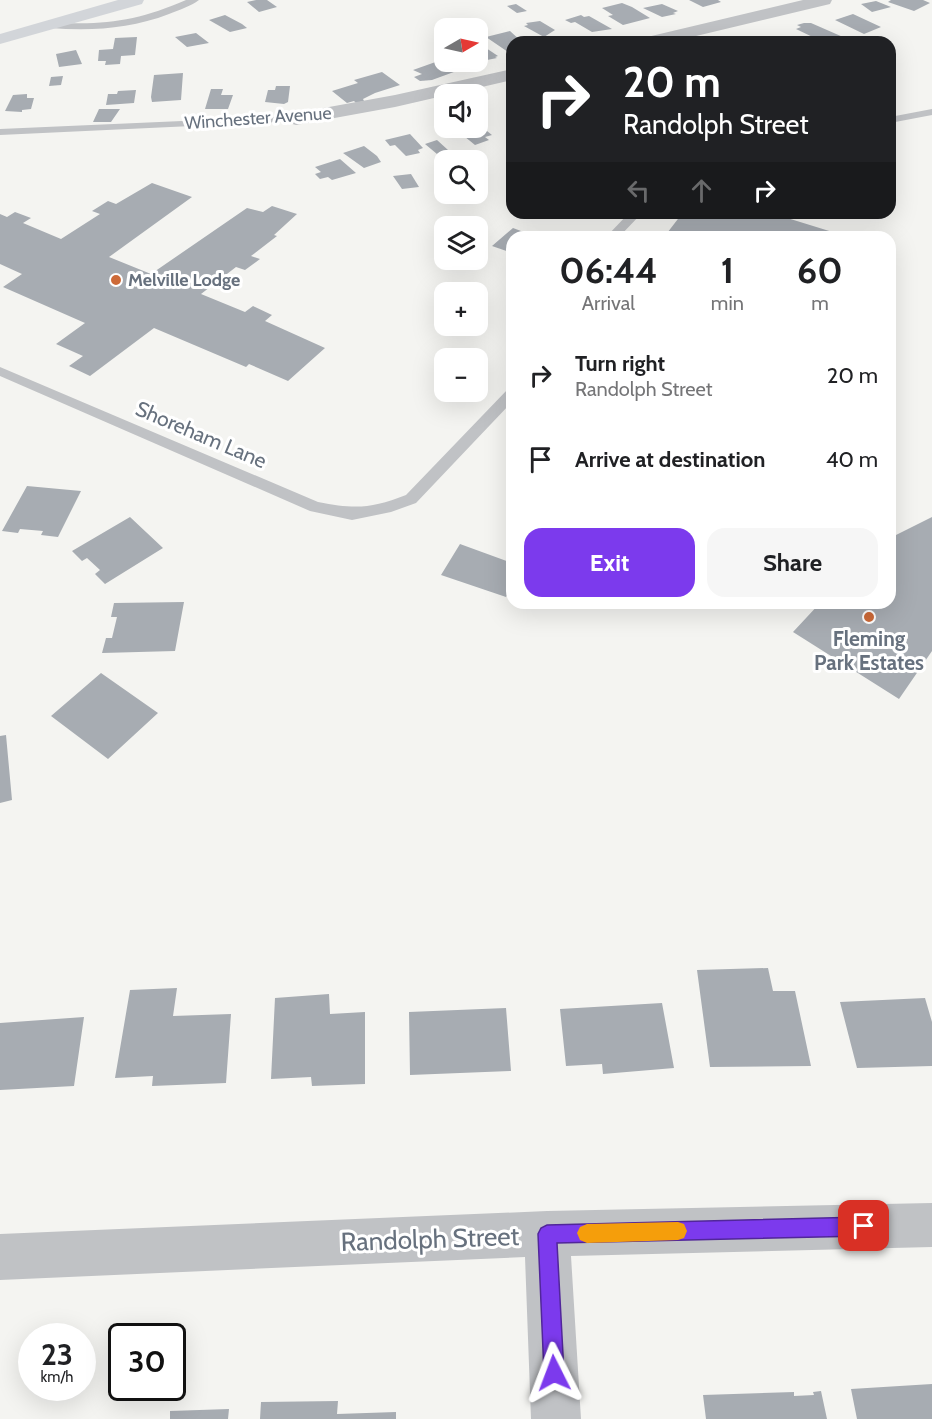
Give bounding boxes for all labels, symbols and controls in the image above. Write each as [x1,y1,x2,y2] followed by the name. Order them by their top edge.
[434,18,488,72] north arrow
[434,18,488,402] map controls
[623,56,721,108] text: 20 m
[524,60,602,138] icon: right
[434,84,488,138] button: sound
[184,102,332,134] street label: Winchester Avenue
[623,108,809,141] text: Randolph Street
[434,150,488,204] button: search
[622,174,655,207] icon: left
[685,174,718,207] icon: ahead
[748,174,781,207] icon: right
[434,216,488,270] button: layers
[559,248,658,292] text: 06:44
[721,248,734,292] text: 1
[797,248,843,292] text: 60
[128,269,240,291] place label: Melville Lodge
[109,273,123,287] marker: Melville Lodge
[434,282,488,336] button: +
[582,291,635,315] text: Arrival
[711,291,744,315] text: min
[811,291,829,315] text: m
[434,348,488,402] button: −
[575,350,665,377] text: Turn right
[524,359,557,392] icon: right
[827,362,878,389] text: 20 m
[575,377,712,401] text: Randolph Street
[132,396,271,473] street label: Shoreham Lane
[524,443,557,476] icon: arrive
[575,446,765,473] text: Arrive at destination
[826,446,878,473] text: 40 m
[524,528,695,597] button: Exit
[707,528,878,597] button: Share
[862,610,876,624] marker: Fleming Park Estates
[814,626,924,675] place label: Fleming Park Estates
[838,1200,889,1251] pin
[847,1209,880,1242] icon: arrive
[340,1220,520,1258] street label: Randolph Street
[108,1323,186,1401] speed limit sign: 30
[41,1336,73,1373] text: 23
[522,1341,586,1405] position arrow
[41,1368,73,1386] text: km/h

